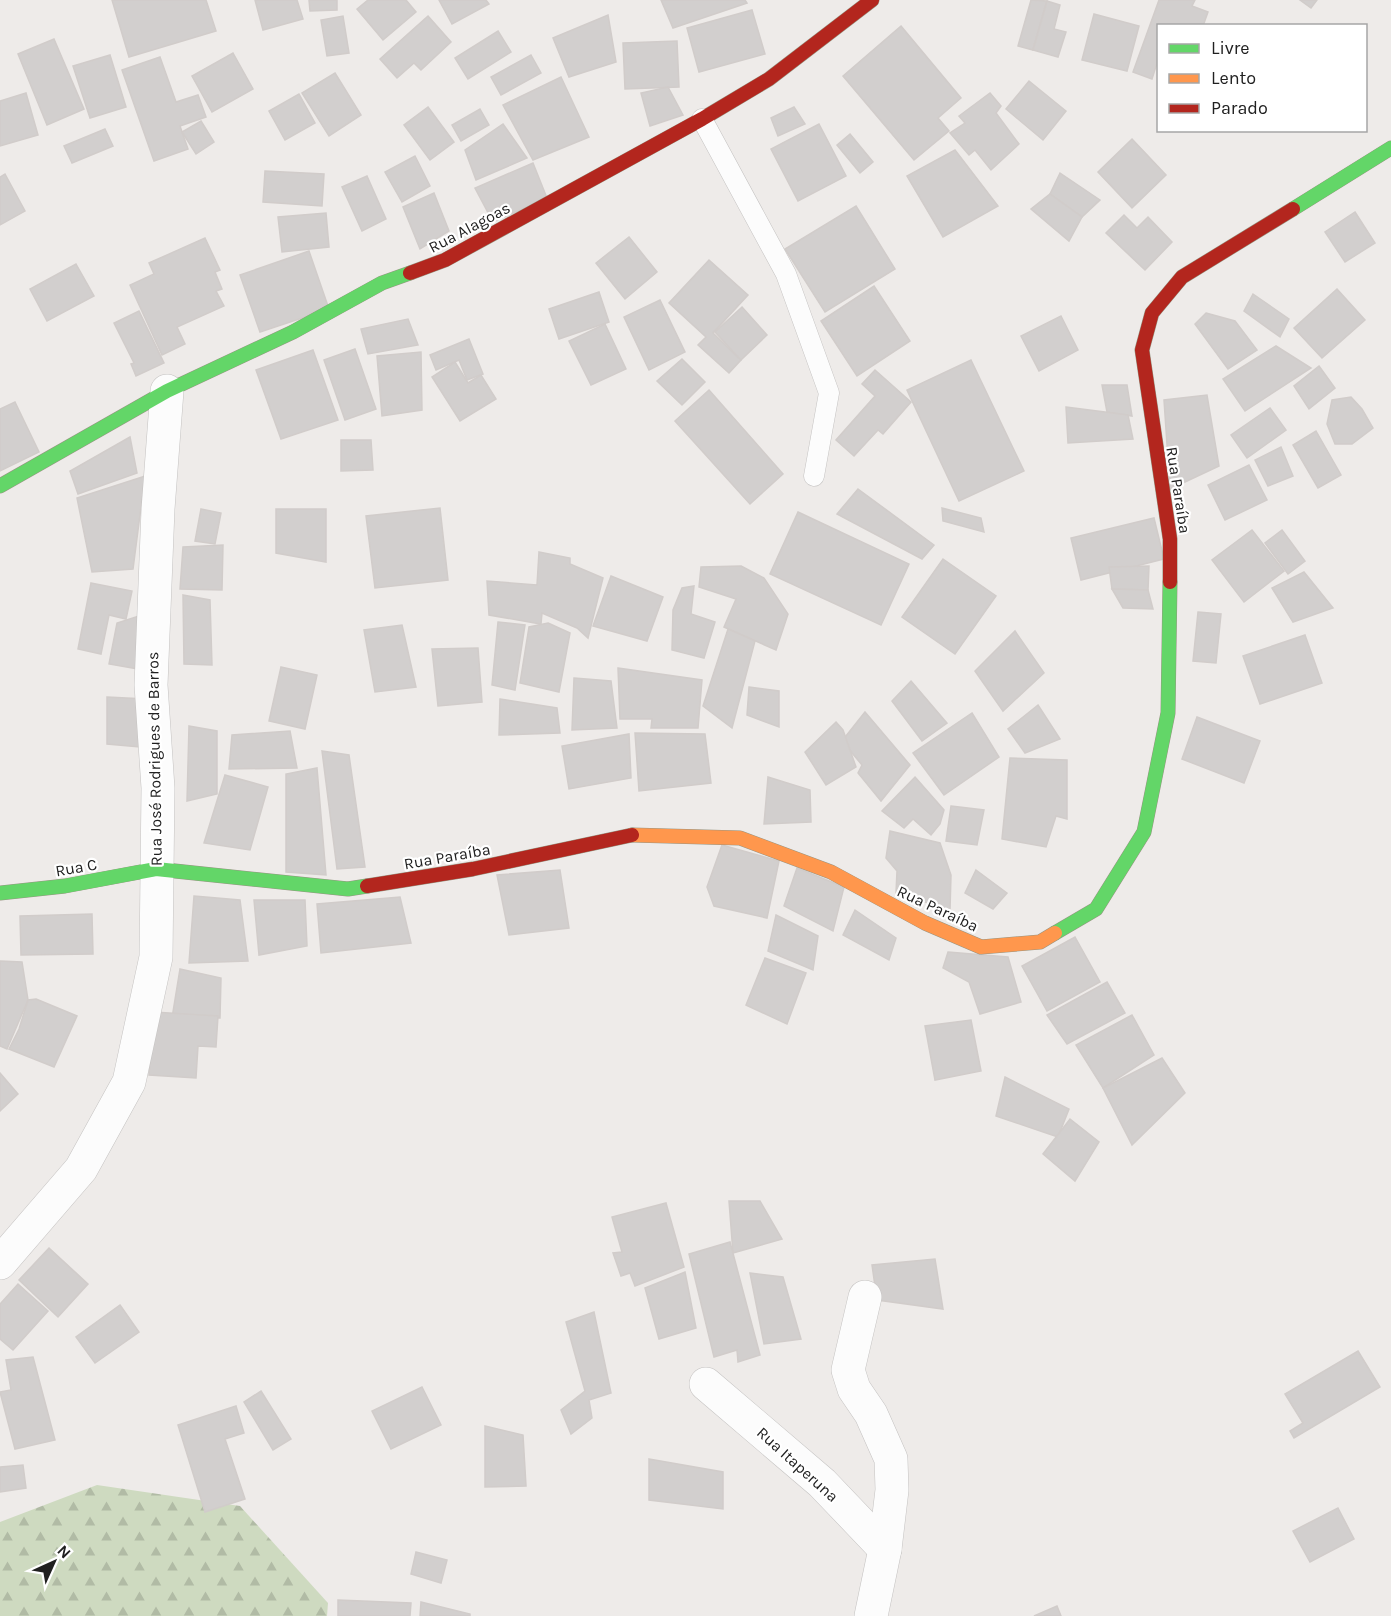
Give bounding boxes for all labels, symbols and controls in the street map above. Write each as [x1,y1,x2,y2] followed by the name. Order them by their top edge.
[1157,24,1367,132] legend
[1211,37,1250,59] text: Livre
[1211,67,1256,89] text: Lento
[1211,97,1268,119] text: Parado
[425,198,513,257] street label: Rua Alagoas
[1162,445,1195,535] street label: Rua Paraíba
[143,652,166,866] street label: Rua José Rodrigues de Barros
[402,840,492,873] street label: Rua Paraíba
[54,854,99,880] street label: Rua C
[894,881,981,936] street label: Rua Paraíba
[753,1423,842,1506] street label: Rua Itaperuna
[24,1532,84,1592] north arrow
[53,1541,75,1563] text: N

